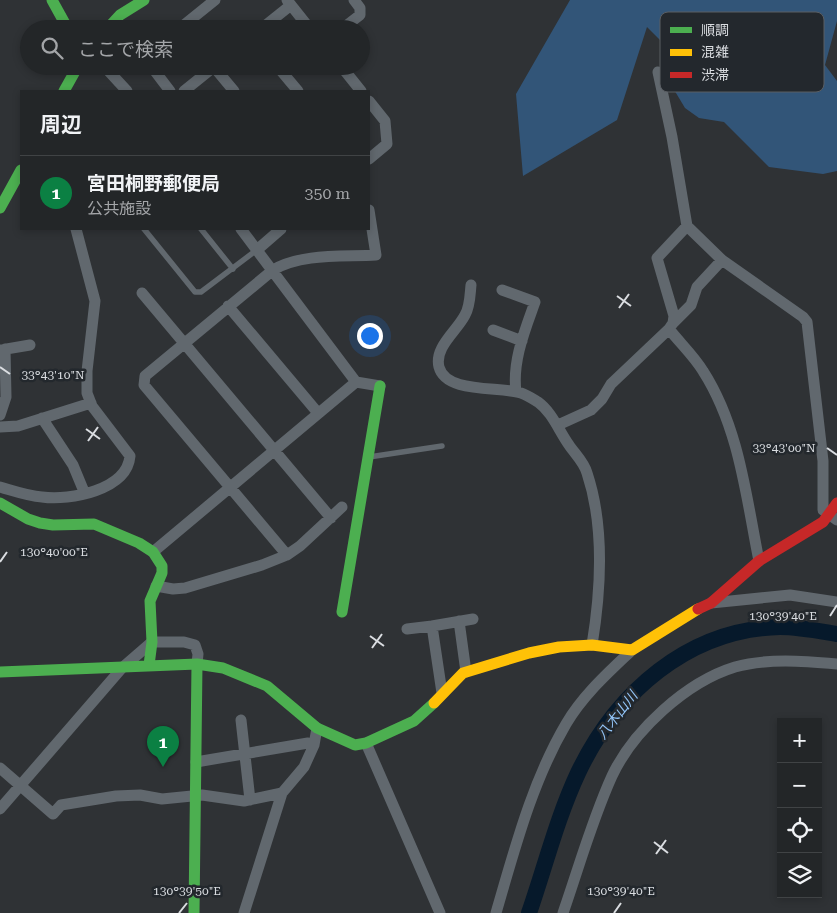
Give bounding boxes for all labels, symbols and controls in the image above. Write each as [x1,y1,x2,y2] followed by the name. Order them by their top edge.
[660,12,824,92] legend
[20,20,370,75] search box
[701,22,729,38] text: 順調
[38,34,66,62] icon: search
[78,38,173,61] text: ここで検索
[701,44,729,60] text: 混雑
[701,67,729,83] text: 渋滞
[40,113,82,137] text: 周辺
[87,172,220,195] text: 宮田桐野郵便局
[52,184,60,203] text: 1
[304,184,350,203] text: 350 m
[87,199,151,218] text: 公共施設
[357,323,383,349] your location
[21,368,85,382] text: 33°43'10"N
[752,441,816,455] text: 33°43'00"N
[20,545,88,559] text: 130°40'00"E
[749,609,817,623] text: 130°39'40"E
[593,686,642,742] water label: 八木山川
[777,718,822,898] map controls
[777,718,822,763] button: +
[147,726,179,767] pin: 1
[777,763,822,808] button: −
[777,808,822,853] button: locate
[777,853,822,898] button: layers
[153,884,221,898] text: 130°39'50"E
[587,884,655,898] text: 130°39'40"E

